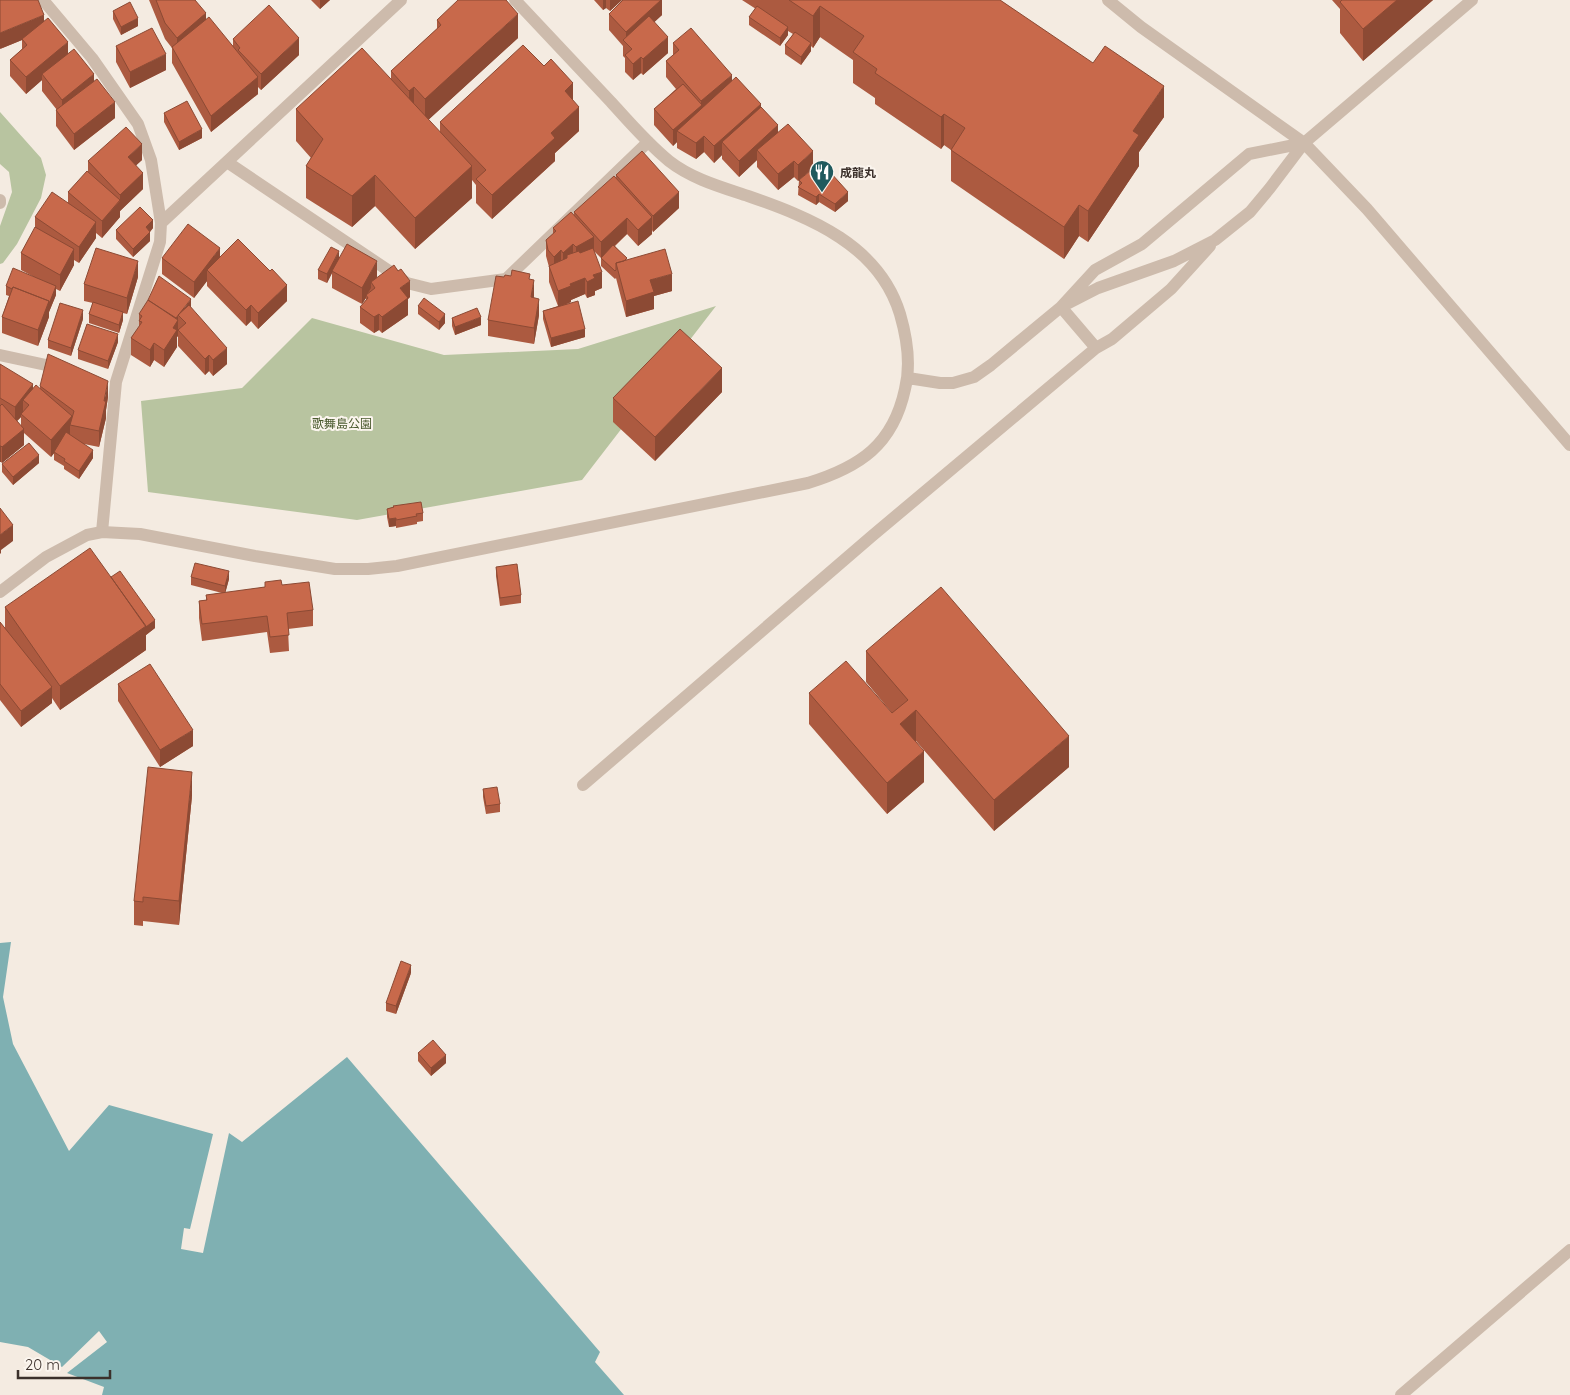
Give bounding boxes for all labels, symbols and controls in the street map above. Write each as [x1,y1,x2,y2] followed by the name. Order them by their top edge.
[809,159,835,193] restaurant icon: 成龍丸
[840,165,876,180] place label: 成龍丸
[312,416,372,431] park label: 歌舞島公園
[18,1348,110,1380] scale bar
[25,1355,60,1374] text: 20 m

